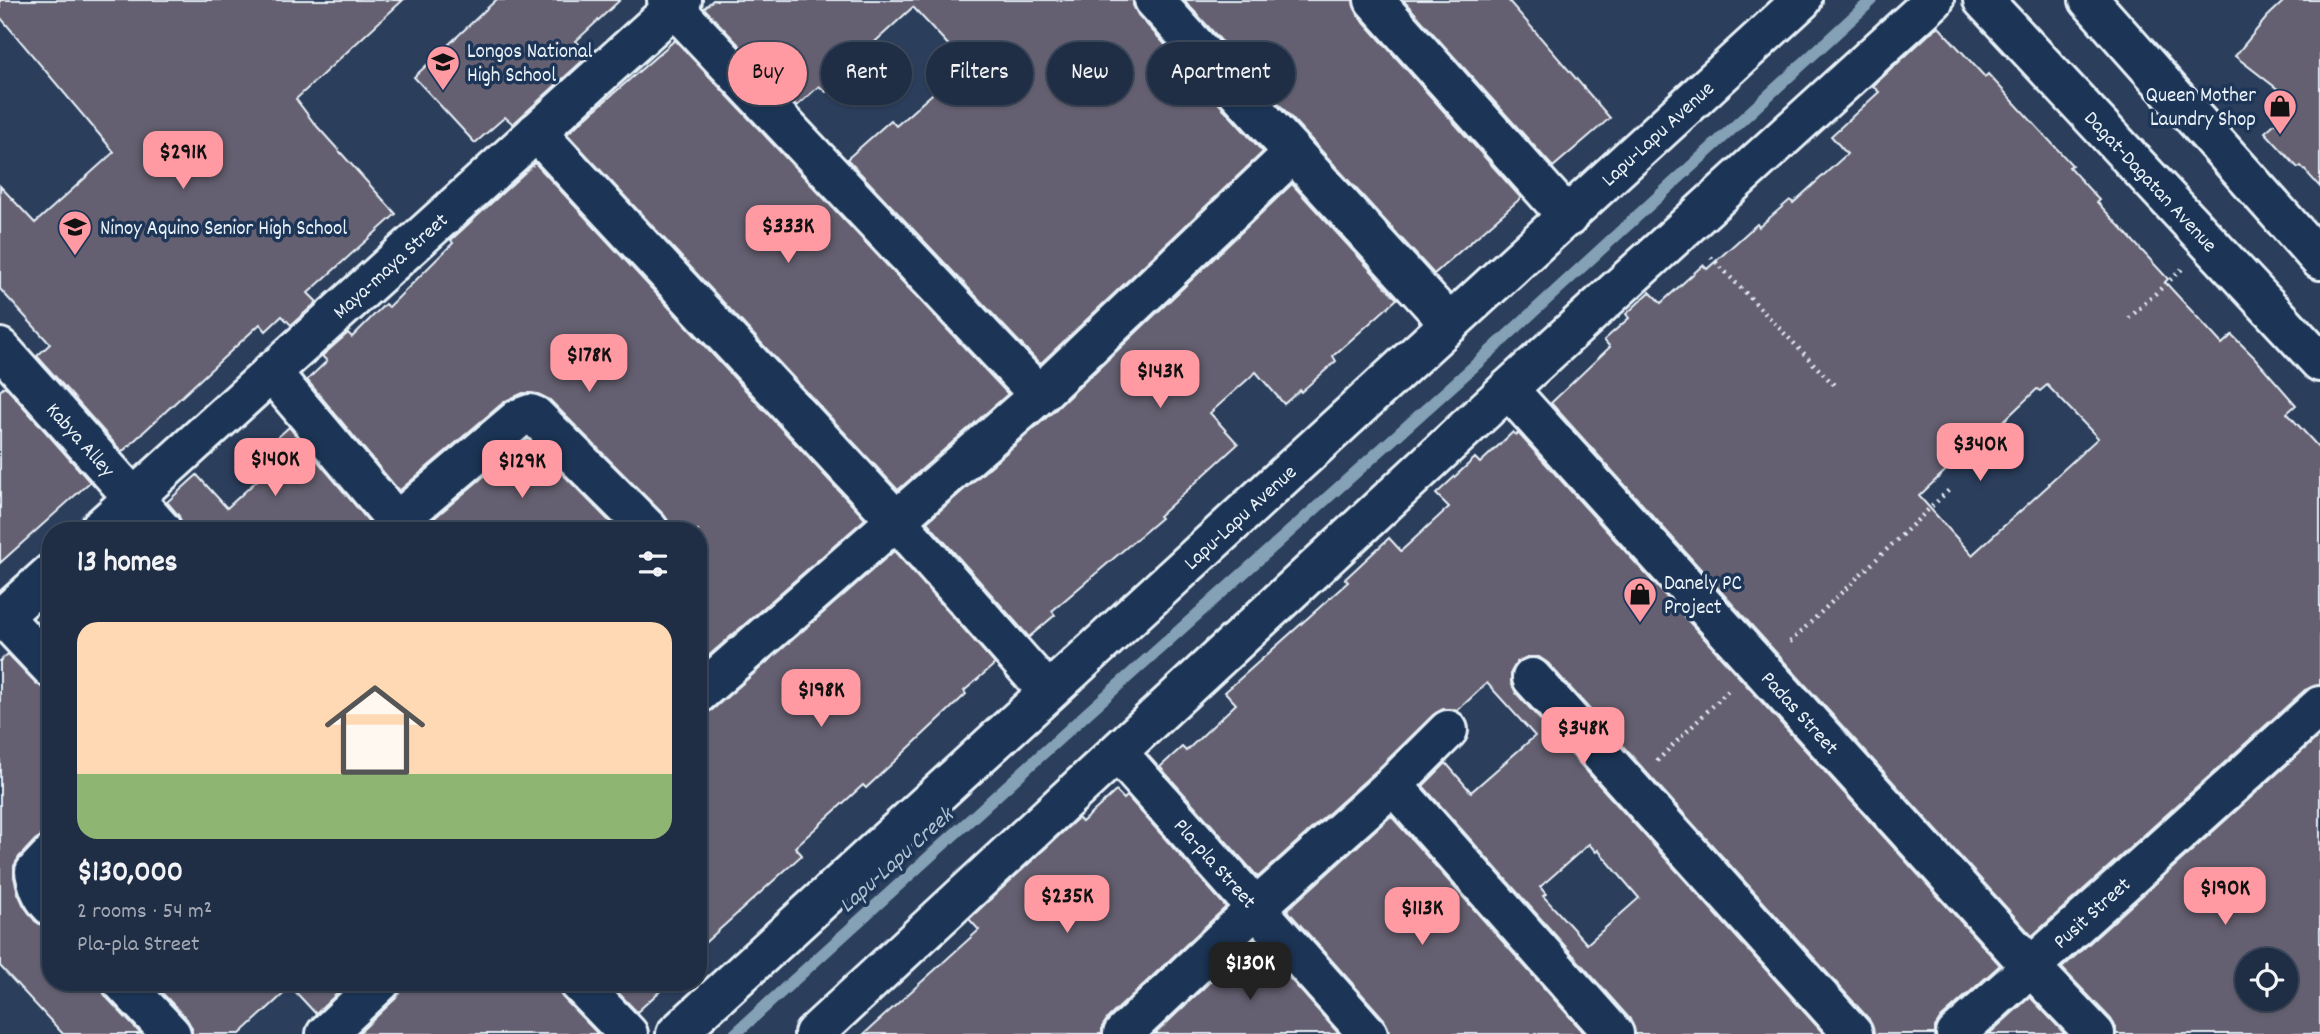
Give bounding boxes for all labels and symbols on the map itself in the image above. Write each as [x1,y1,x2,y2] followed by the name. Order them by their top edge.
[467,38,593,92] place label: Longos National High School
[424,43,462,92] school or university icon: Longos National High School
[1596,76,1722,195] street label: Lapu-Lapu Avenue
[2146,82,2256,136] place label: Queen Mother Laundry Shop
[2261,87,2299,136] shop icon: Queen Mother Laundry Shop
[2075,105,2223,260] street label: Dagat-Dagatan Avenue
[134,132,232,191] pin: $291K
[739,205,837,265] pin: $333K
[328,207,456,328] street label: Maya-maya Street
[56,208,94,257] school or university icon: Ninoy Aquino Senior High School
[100,215,347,245] place label: Ninoy Aquino Senior High School
[540,334,638,394] pin: $178K
[1111,350,1209,410] pin: $143K
[37,397,121,485] street label: Kabya Alley
[1931,424,2029,483] pin: $340K
[226,438,324,498] pin: $140K
[473,440,571,500] pin: $129K
[1178,459,1305,578] street label: Lapu-Lapu Avenue
[1664,570,1742,624] place label: Danely PC Project
[1621,575,1659,624] shop icon: Danely PC Project
[1752,666,1844,763] street label: Padas Street
[772,670,870,729] pin: $198K
[1534,708,1632,767] pin: $348K
[833,799,964,922] water label: Lapu-Lapu Creek
[1165,813,1262,917] street label: Pla-pla Street
[2176,867,2274,927] pin: $190K
[2048,871,2139,957] street label: Pusit Street
[1018,876,1116,935] pin: $235K
[1373,888,1471,947] pin: $113K
[1201,942,1299,1002] pin: $130K

